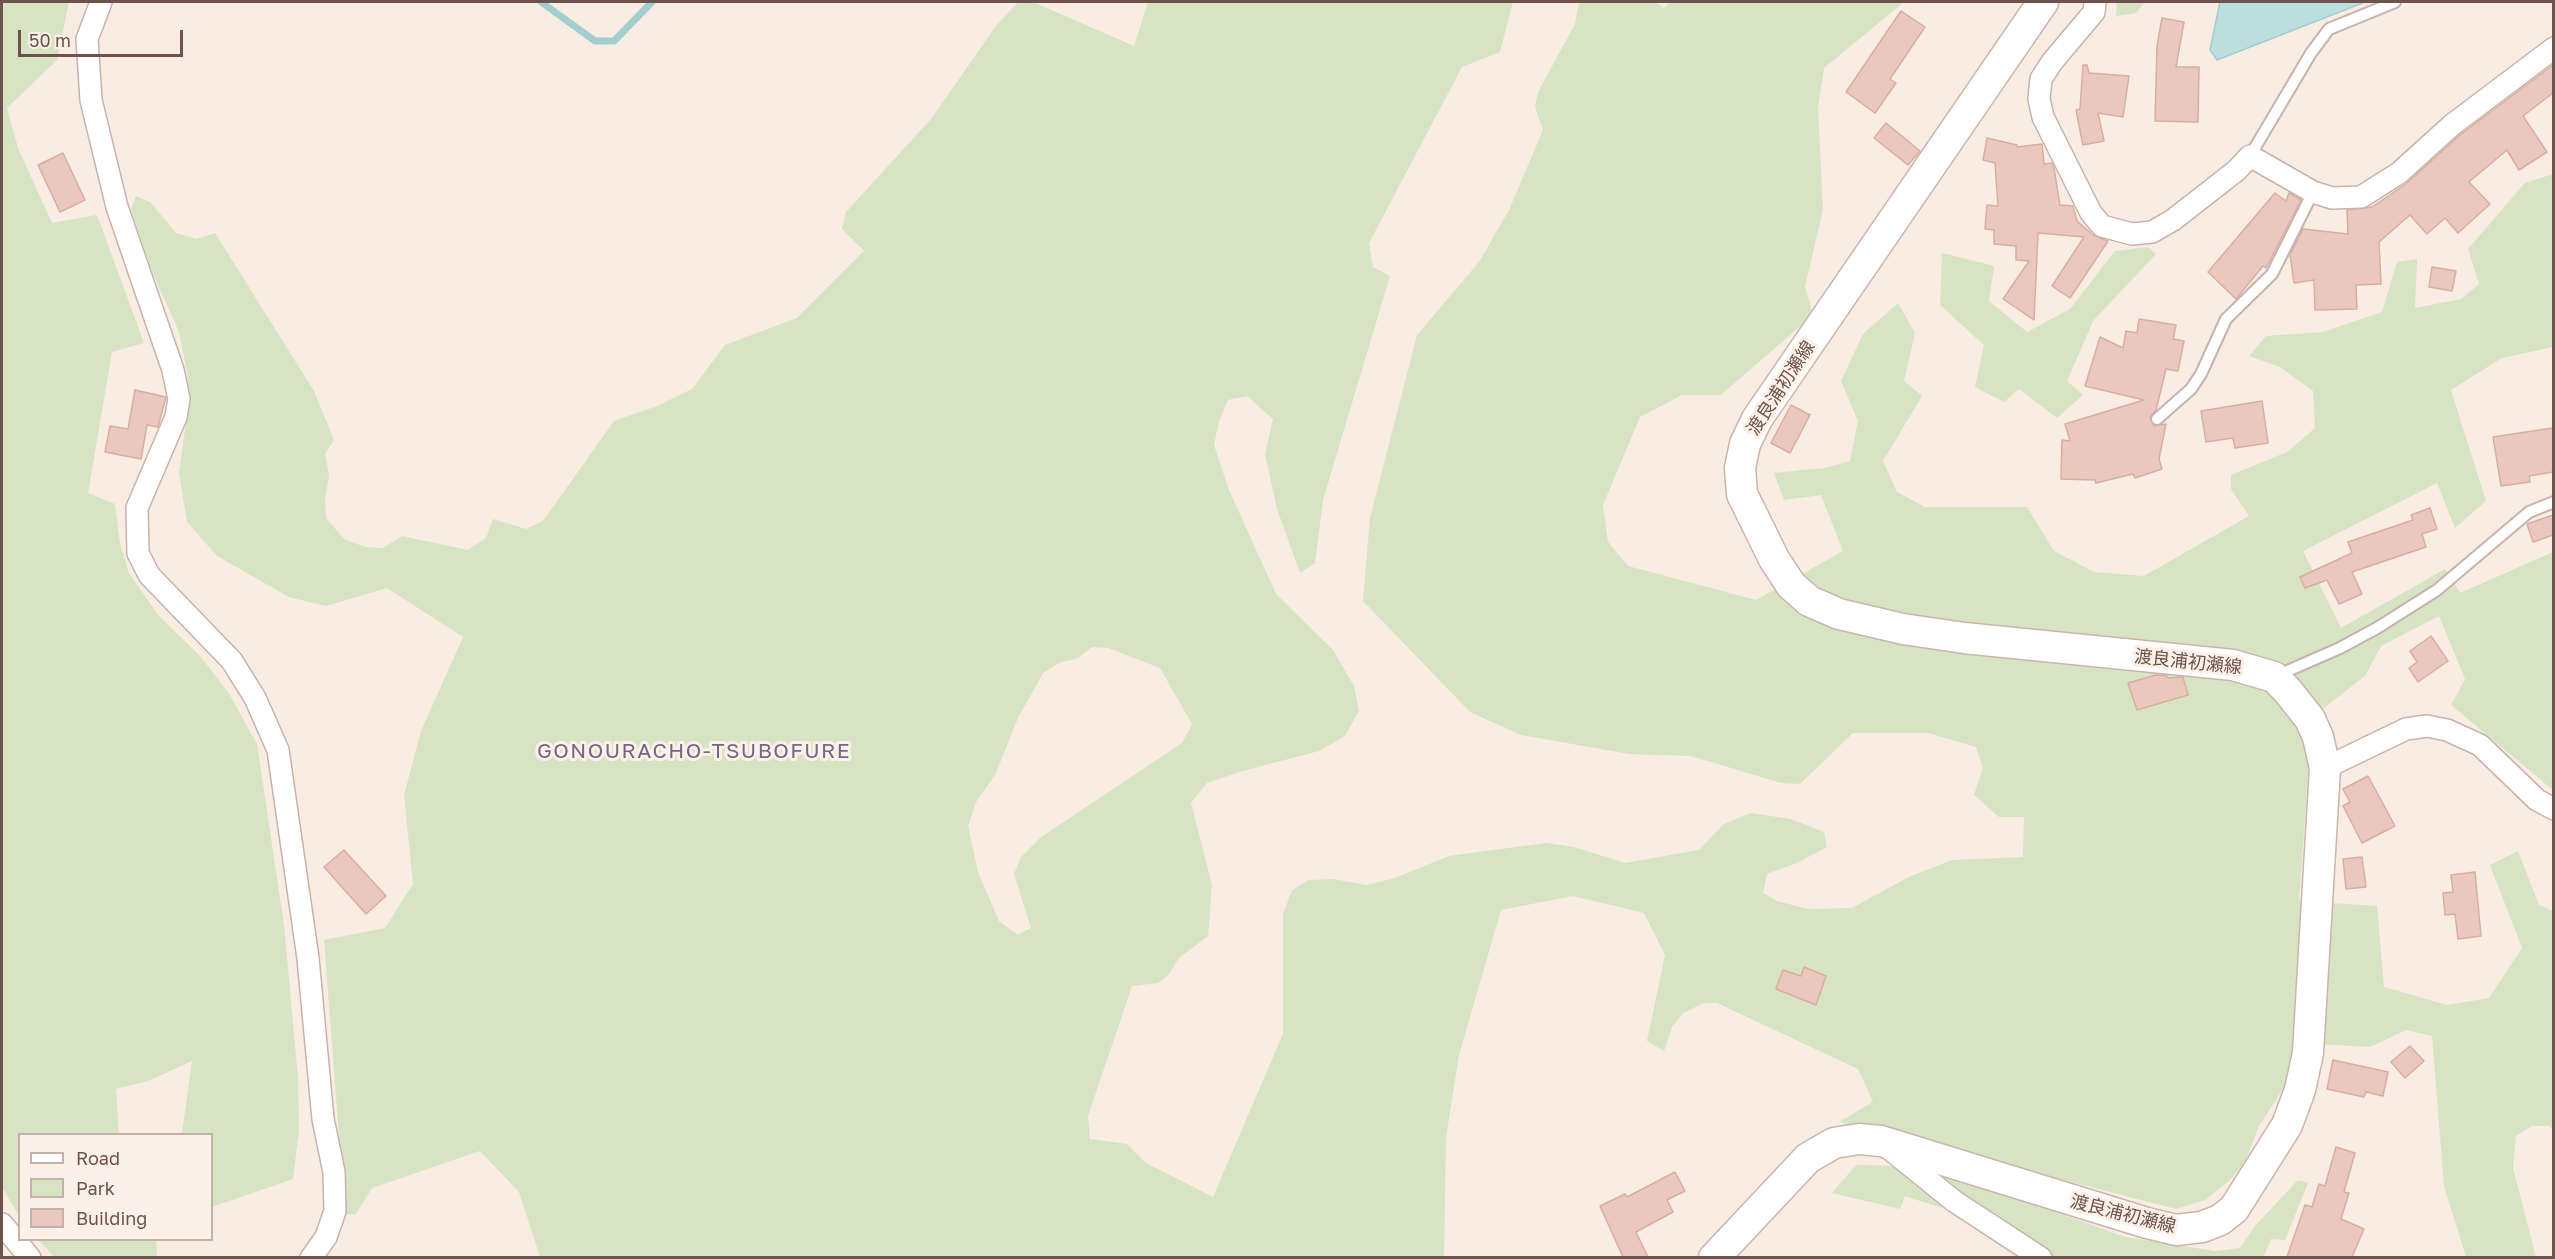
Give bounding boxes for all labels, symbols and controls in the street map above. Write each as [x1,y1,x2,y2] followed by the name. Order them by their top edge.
[21,18,186,56] scale bar
[29,29,71,51] text: 50 m
[1743,337,1819,439] street label: 渡良浦初瀬線
[2133,646,2243,678] street label: 渡良浦初瀬線
[537,738,851,764] district label: GONOURACHO-TSUBOFURE
[18,1133,213,1241] legend
[76,1147,120,1169] text: Road
[76,1177,115,1199] text: Park
[2068,1190,2178,1238] street label: 渡良浦初瀬線
[76,1207,147,1229] text: Building

